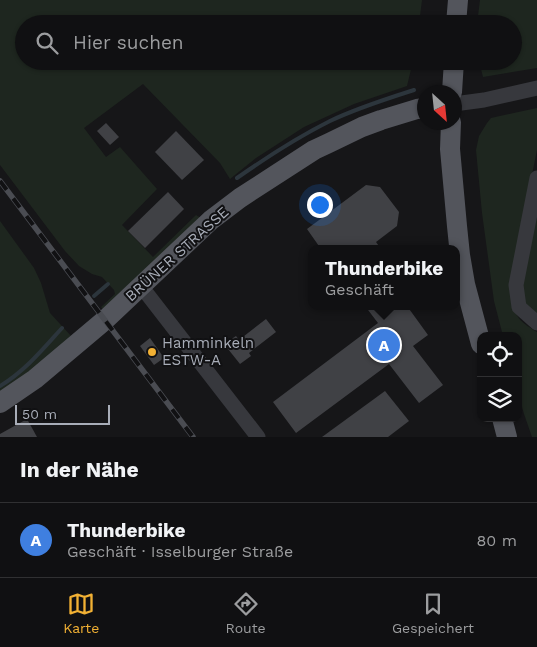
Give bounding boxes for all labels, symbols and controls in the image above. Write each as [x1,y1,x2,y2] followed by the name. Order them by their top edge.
[15,15,522,70] search box
[33,29,61,57] icon: search
[73,31,184,54] text: Hier suchen
[417,85,462,130] north arrow
[307,192,333,218] your location
[122,203,232,305] street label: BRÜNER STRASSE
[308,245,460,310] popup
[325,257,443,280] text: Thunderbike
[325,280,394,299] text: Geschäft
[368,326,400,364] pin: A
[477,332,522,422] map controls
[477,332,522,377] button: locate
[162,334,254,369] place label: Hamminkeln ESTW-A
[146,346,158,358] marker: Hamminkeln ESTW-A
[477,377,522,422] button: layers
[15,402,110,425] scale bar
[22,406,57,422] text: 50 m
[20,457,139,482] text: In der Nähe
[67,519,185,542] text: Thunderbike
[31,531,41,550] text: A
[476,531,517,550] text: 80 m
[67,542,293,561] text: Geschäft · Isselburger Straße
[63,590,99,636] tab: Karte
[226,590,266,636] tab: Route
[392,590,474,636] tab: Gespeichert

